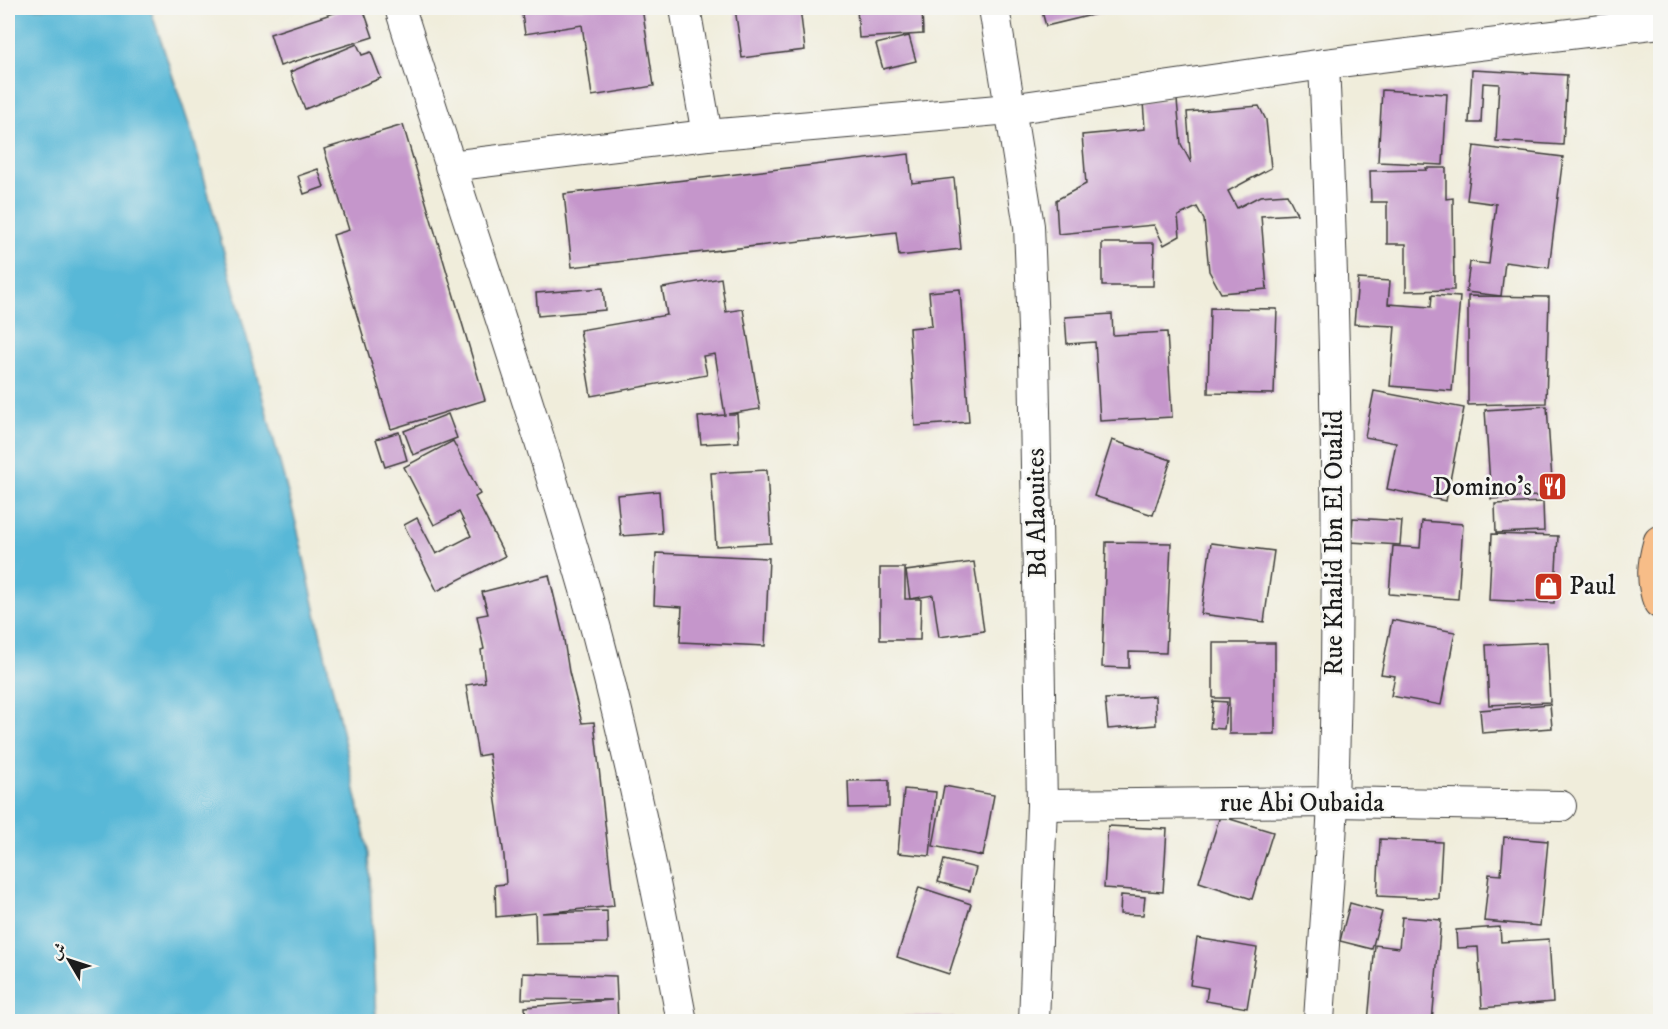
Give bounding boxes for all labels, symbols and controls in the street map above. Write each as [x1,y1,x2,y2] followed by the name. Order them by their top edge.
[1318,410,1351,676] street label: Rue Khalid Ibn El Oualid
[1019,448,1055,578] street label: Bd Alaouites
[1433,471,1532,504] place label: Domino's
[1537,471,1569,503] restaurant icon: Domino's
[1532,570,1564,602] shop icon: Paul
[1569,570,1616,603] place label: Paul
[1220,787,1384,820] street label: rue Abi Oubaida
[39,930,99,990] north arrow
[45,939,71,964] text: ش

